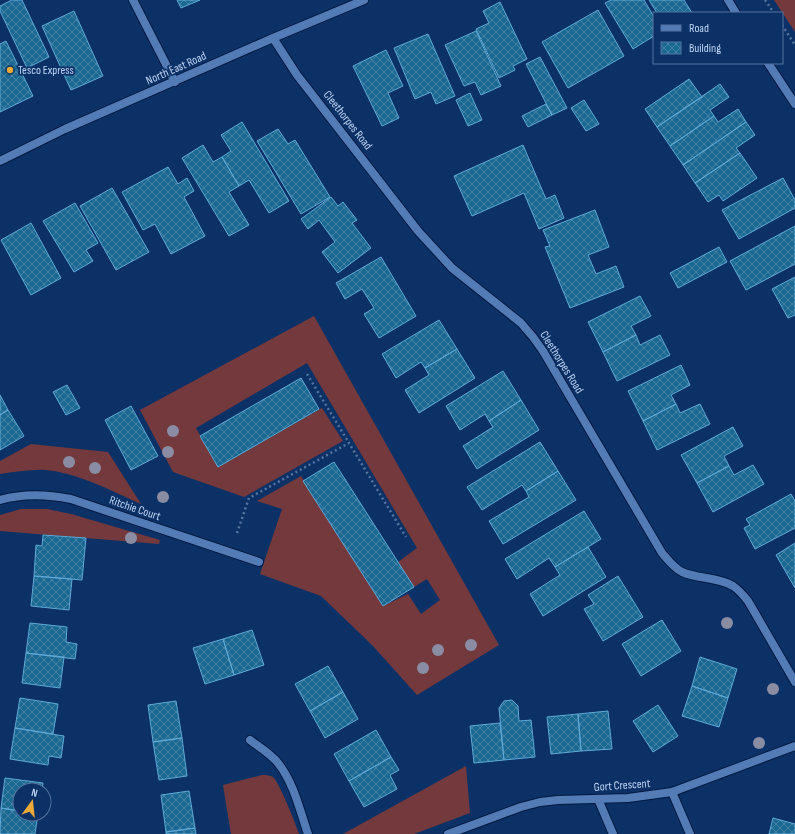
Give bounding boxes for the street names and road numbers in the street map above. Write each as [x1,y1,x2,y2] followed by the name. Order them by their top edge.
[144,48,209,88] street label: North East Road
[320,88,375,153] street label: Cleethorpes Road
[536,328,587,396] street label: Cleethorpes Road
[107,493,163,524] street label: Ritchie Court
[593,776,651,795] street label: Gort Crescent

